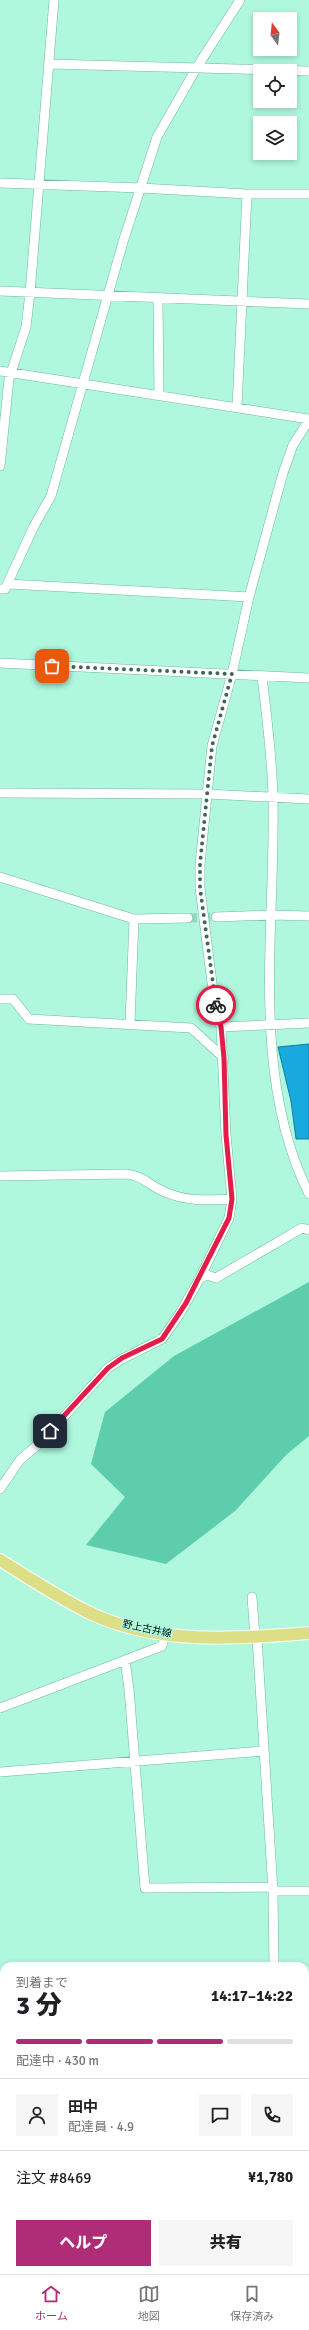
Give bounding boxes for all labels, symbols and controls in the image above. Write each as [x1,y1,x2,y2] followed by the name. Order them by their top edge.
[253,12,297,56] north arrow
[253,12,297,160] map controls
[253,64,297,108] button: locate
[253,116,297,160] button: layers
[35,649,69,683] pin
[41,655,63,677] icon: bag
[196,985,236,1025] courier
[205,994,227,1016] icon: bike
[33,1414,67,1448] pin
[39,1420,61,1442] icon: home
[121,1618,173,1640] street label: 野上古井線
[16,1975,68,1991] text: 到着まで
[211,1987,293,2005] text: 14:17–14:22
[16,1990,62,2022] text: 3 分
[16,2053,99,2069] text: 配達中 · 430 m
[16,2094,58,2136] button: person
[199,2094,241,2136] button: chat
[251,2094,293,2136] button: phone
[68,2098,98,2116] text: 田中
[68,2119,134,2135] text: 配達員 · 4.9
[248,2168,293,2186] text: ¥1,780
[16,2169,91,2187] text: 注文 #8469
[16,2220,151,2266] button: ヘルプ
[159,2220,293,2266] button: 共有
[35,2283,68,2323] tab: ホーム
[138,2283,160,2323] tab: 地図
[230,2283,274,2323] tab: 保存済み

